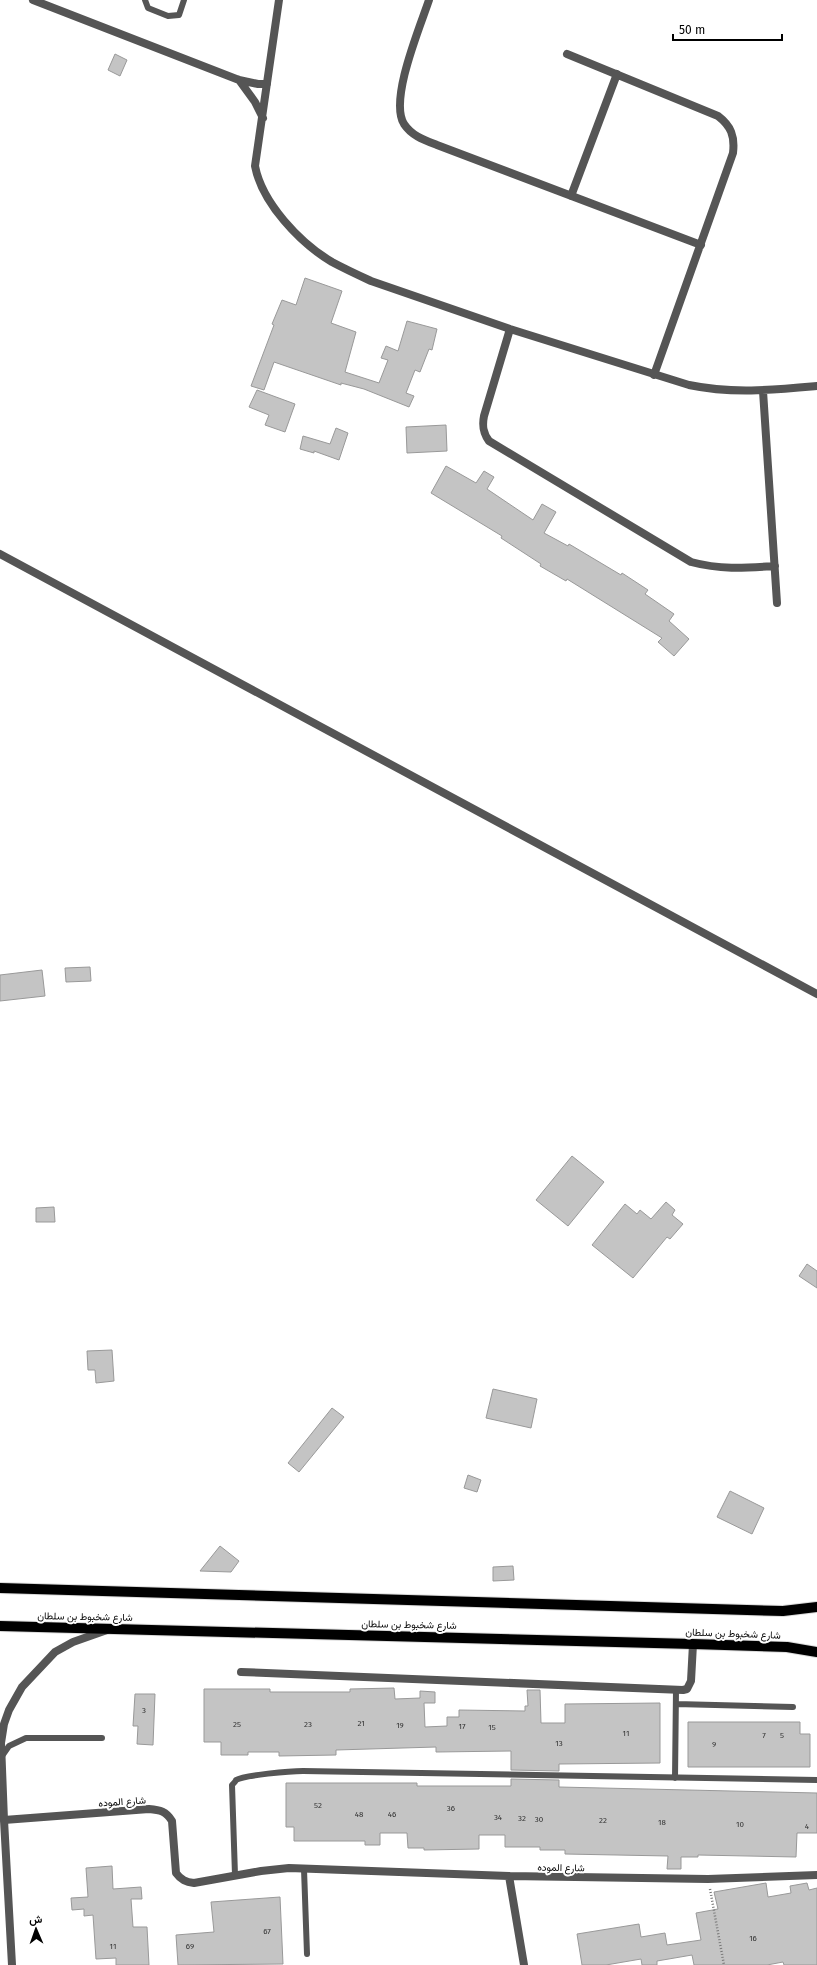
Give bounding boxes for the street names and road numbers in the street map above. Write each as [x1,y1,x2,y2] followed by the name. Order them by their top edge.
[37,1610,133,1624] street label: شارع شخبوط بن سلطان
[361,1618,457,1632] street label: شارع شخبوط بن سلطان
[685,1626,781,1642] street label: شارع شخبوط بن سلطان
[98,1794,146,1810] street label: شارع الموده
[537,1862,585,1874] street label: شارع الموده

